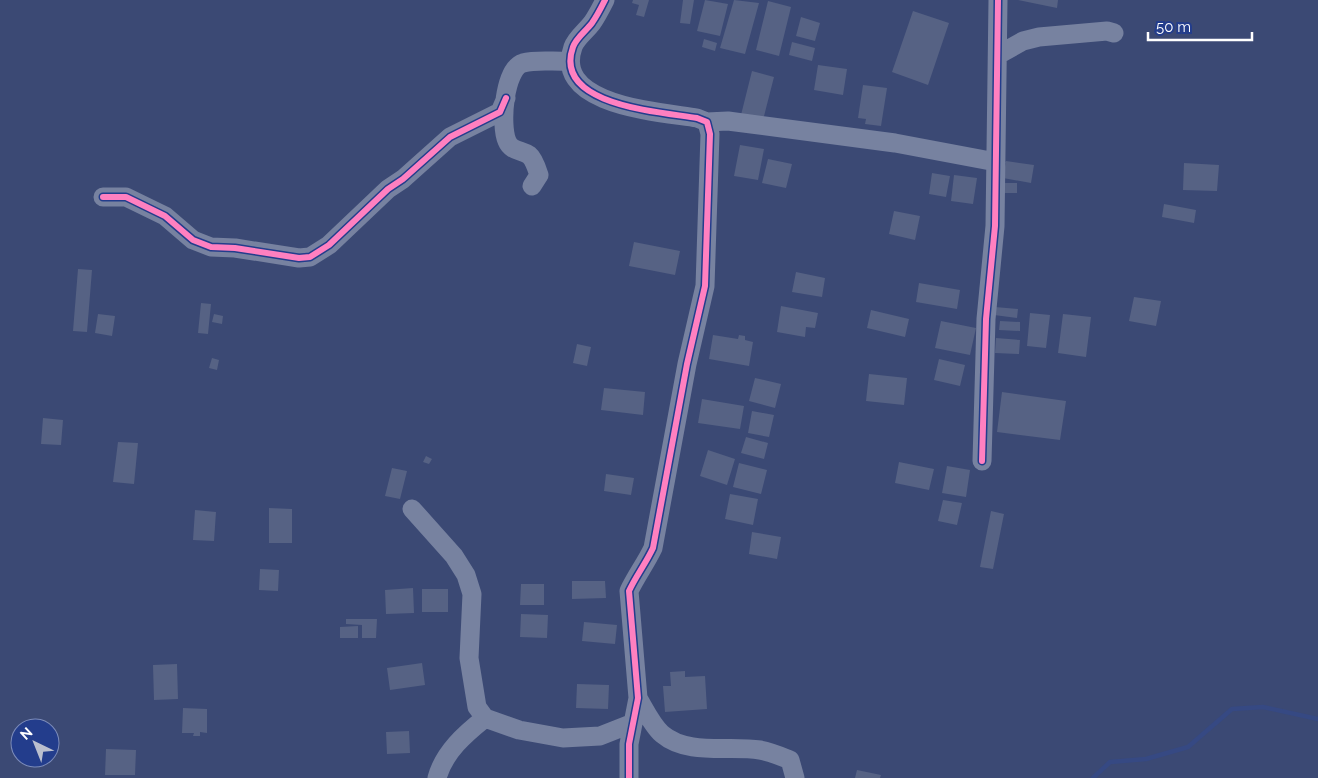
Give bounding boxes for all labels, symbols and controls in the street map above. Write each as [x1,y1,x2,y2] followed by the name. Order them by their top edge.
[1148,10,1252,42] scale bar
[1156,18,1191,36] text: 50 m
[10,718,60,768] north arrow
[17,724,35,743] text: N

